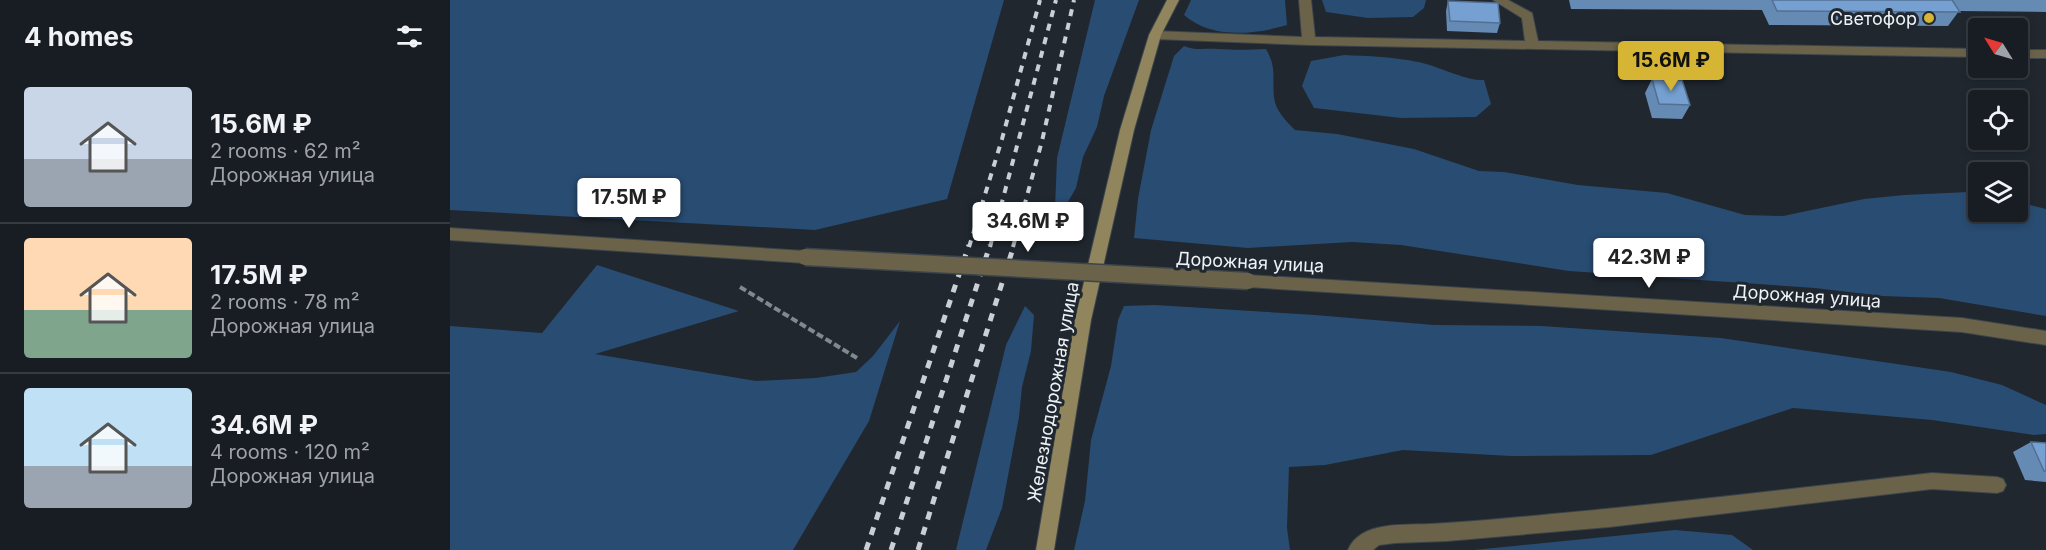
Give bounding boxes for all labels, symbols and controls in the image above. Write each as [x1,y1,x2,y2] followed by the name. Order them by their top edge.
[1830,8,1917,29] place label: Светофор
[1922,11,1936,25] marker: Светофор
[1968,18,2028,78] north arrow
[1968,18,2028,222] map controls
[393,20,426,53] icon: filters
[24,21,134,52] text: 4 homes
[1616,41,1726,92] pin: 15.6M ₽
[1632,48,1710,72] text: 15.6M ₽
[1968,90,2028,150] button: locate
[210,108,312,139] text: 15.6M ₽
[72,111,144,183] icon: home
[210,139,361,163] text: 2 rooms · 62 m²
[1968,162,2028,222] button: layers
[210,163,375,187] text: Дорожная улица
[574,178,684,229] pin: 17.5M ₽
[591,185,667,209] text: 17.5M ₽
[973,202,1083,253] pin: 34.6M ₽
[986,209,1070,233] text: 34.6M ₽
[1594,238,1704,289] pin: 42.3M ₽
[1607,245,1691,269] text: 42.3M ₽
[1175,248,1325,276] street label: Дорожная улица
[210,259,308,290] text: 17.5M ₽
[72,262,144,334] icon: home
[1023,280,1083,504] street label: Железнодорожная улица
[1732,280,1882,312] street label: Дорожная улица
[210,290,359,314] text: 2 rooms · 78 m²
[210,314,375,338] text: Дорожная улица
[210,409,318,440] text: 34.6M ₽
[72,412,144,484] icon: home
[210,440,370,464] text: 4 rooms · 120 m²
[210,464,375,488] text: Дорожная улица

